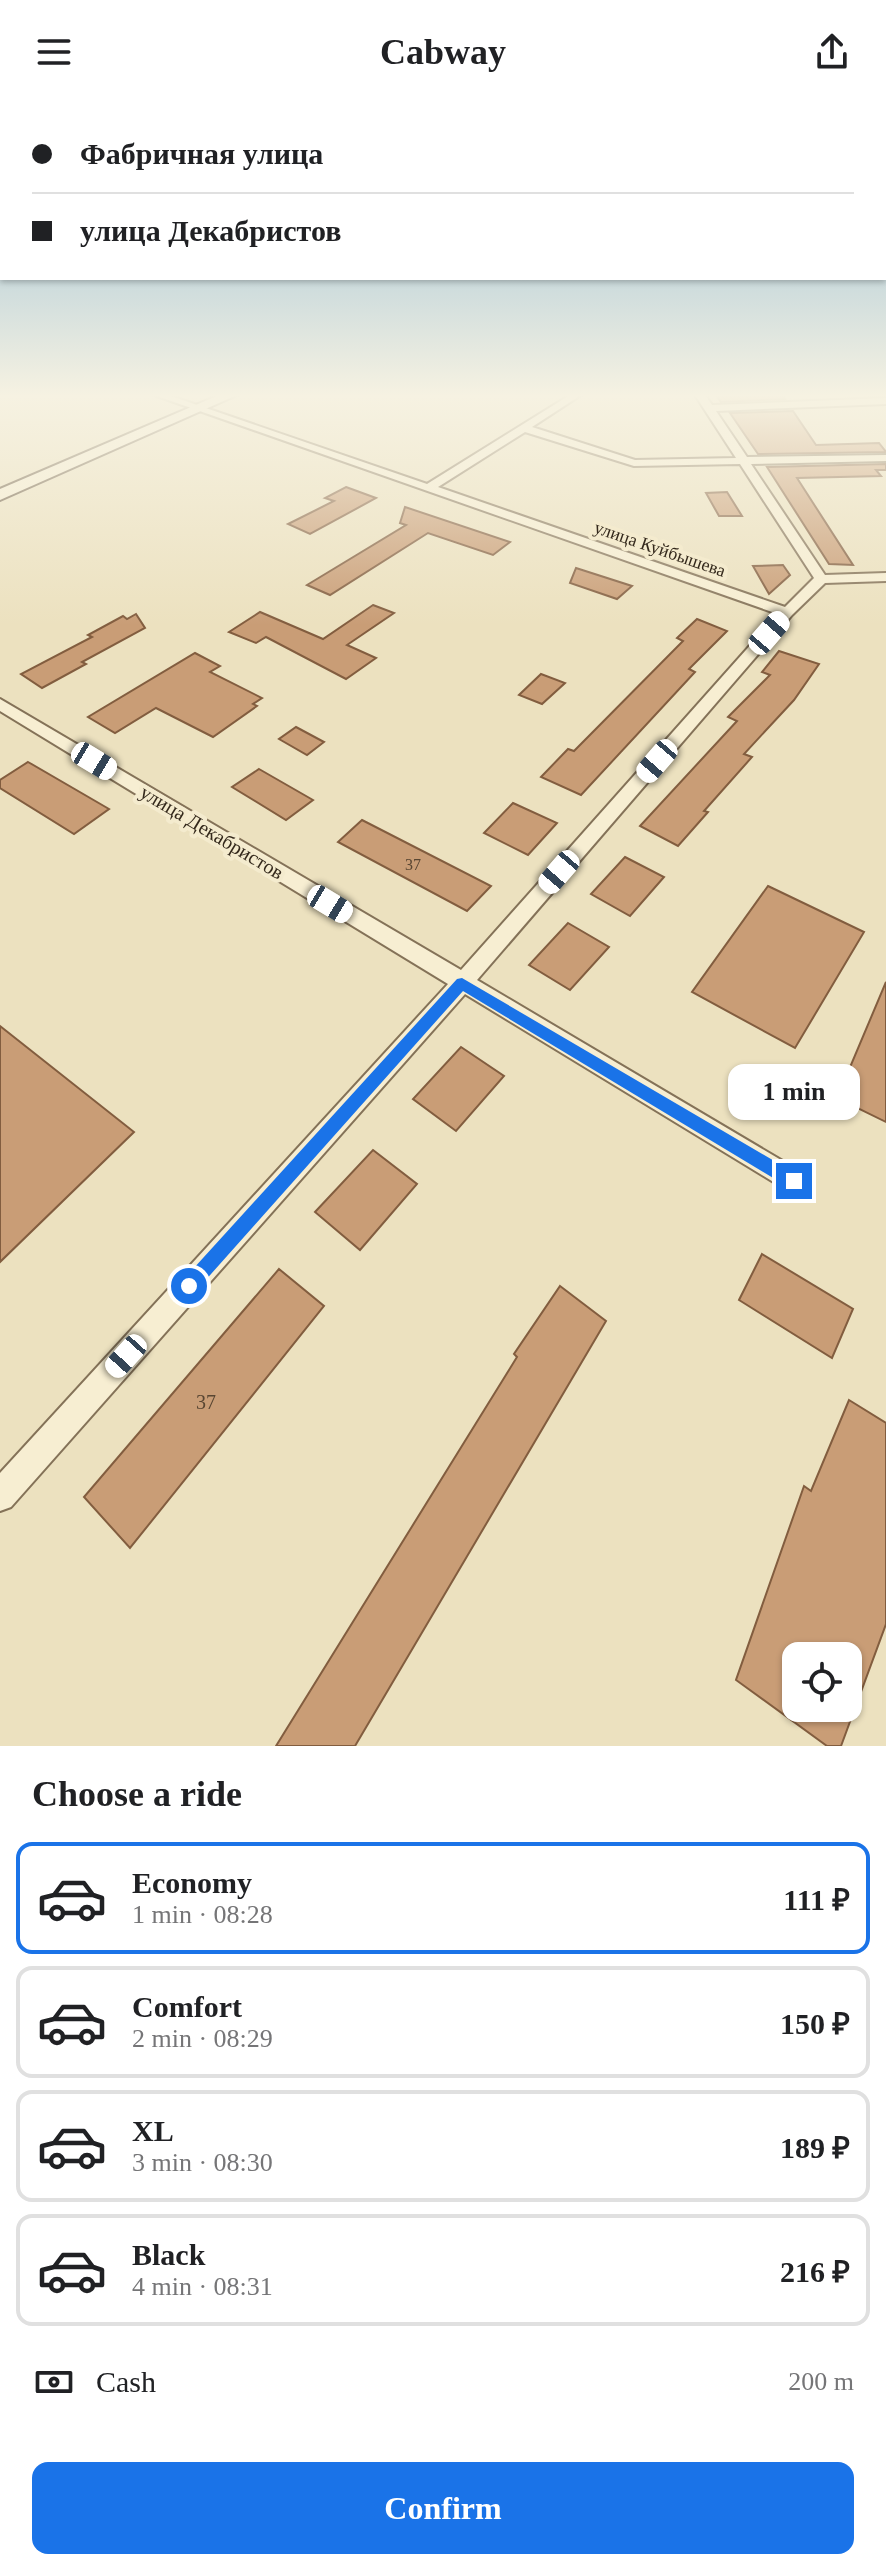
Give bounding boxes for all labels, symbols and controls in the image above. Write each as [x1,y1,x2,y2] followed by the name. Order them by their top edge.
[32,30,76,74] icon: menu
[810,30,854,74] icon: share
[380,32,506,72] text: Cabway
[80,137,323,170] text: Фабричная улица
[80,214,341,247] text: улица Декабристов
[592,517,728,581] street label: улица Куйбышева
[744,607,794,659] car
[632,735,682,787] car
[67,738,121,784] car
[136,781,288,884] street label: улица Декабристов
[534,846,584,898] car
[405,856,421,873] house number: 37
[303,881,357,927] car
[728,1065,860,1121] callout: 1 min
[763,1077,825,1106] text: 1 min
[776,1163,812,1199] route end
[171,1268,207,1304] route start
[101,1330,151,1382] car
[196,1391,216,1413] house number: 37
[782,1642,862,1722] map controls
[782,1642,862,1722] button: locate
[32,1774,242,1814] text: Choose a ride
[36,1862,108,1934] icon: car
[132,1866,252,1899] text: Economy
[783,1883,850,1916] text: 111 ₽
[132,1900,273,1929] text: 1 min · 08:28
[36,1986,108,2058] icon: car
[132,1990,242,2023] text: Comfort
[780,2007,850,2040] text: 150 ₽
[132,2024,273,2053] text: 2 min · 08:29
[36,2110,108,2182] icon: car
[132,2114,174,2147] text: XL
[780,2131,850,2164] text: 189 ₽
[132,2148,273,2177] text: 3 min · 08:30
[36,2234,108,2306] icon: car
[132,2238,205,2271] text: Black
[780,2255,850,2288] text: 216 ₽
[132,2272,273,2301] text: 4 min · 08:31
[32,2360,76,2404] icon: cash
[96,2365,156,2398] text: Cash
[788,2367,854,2396] text: 200 m
[32,2462,854,2554] button: Confirm

